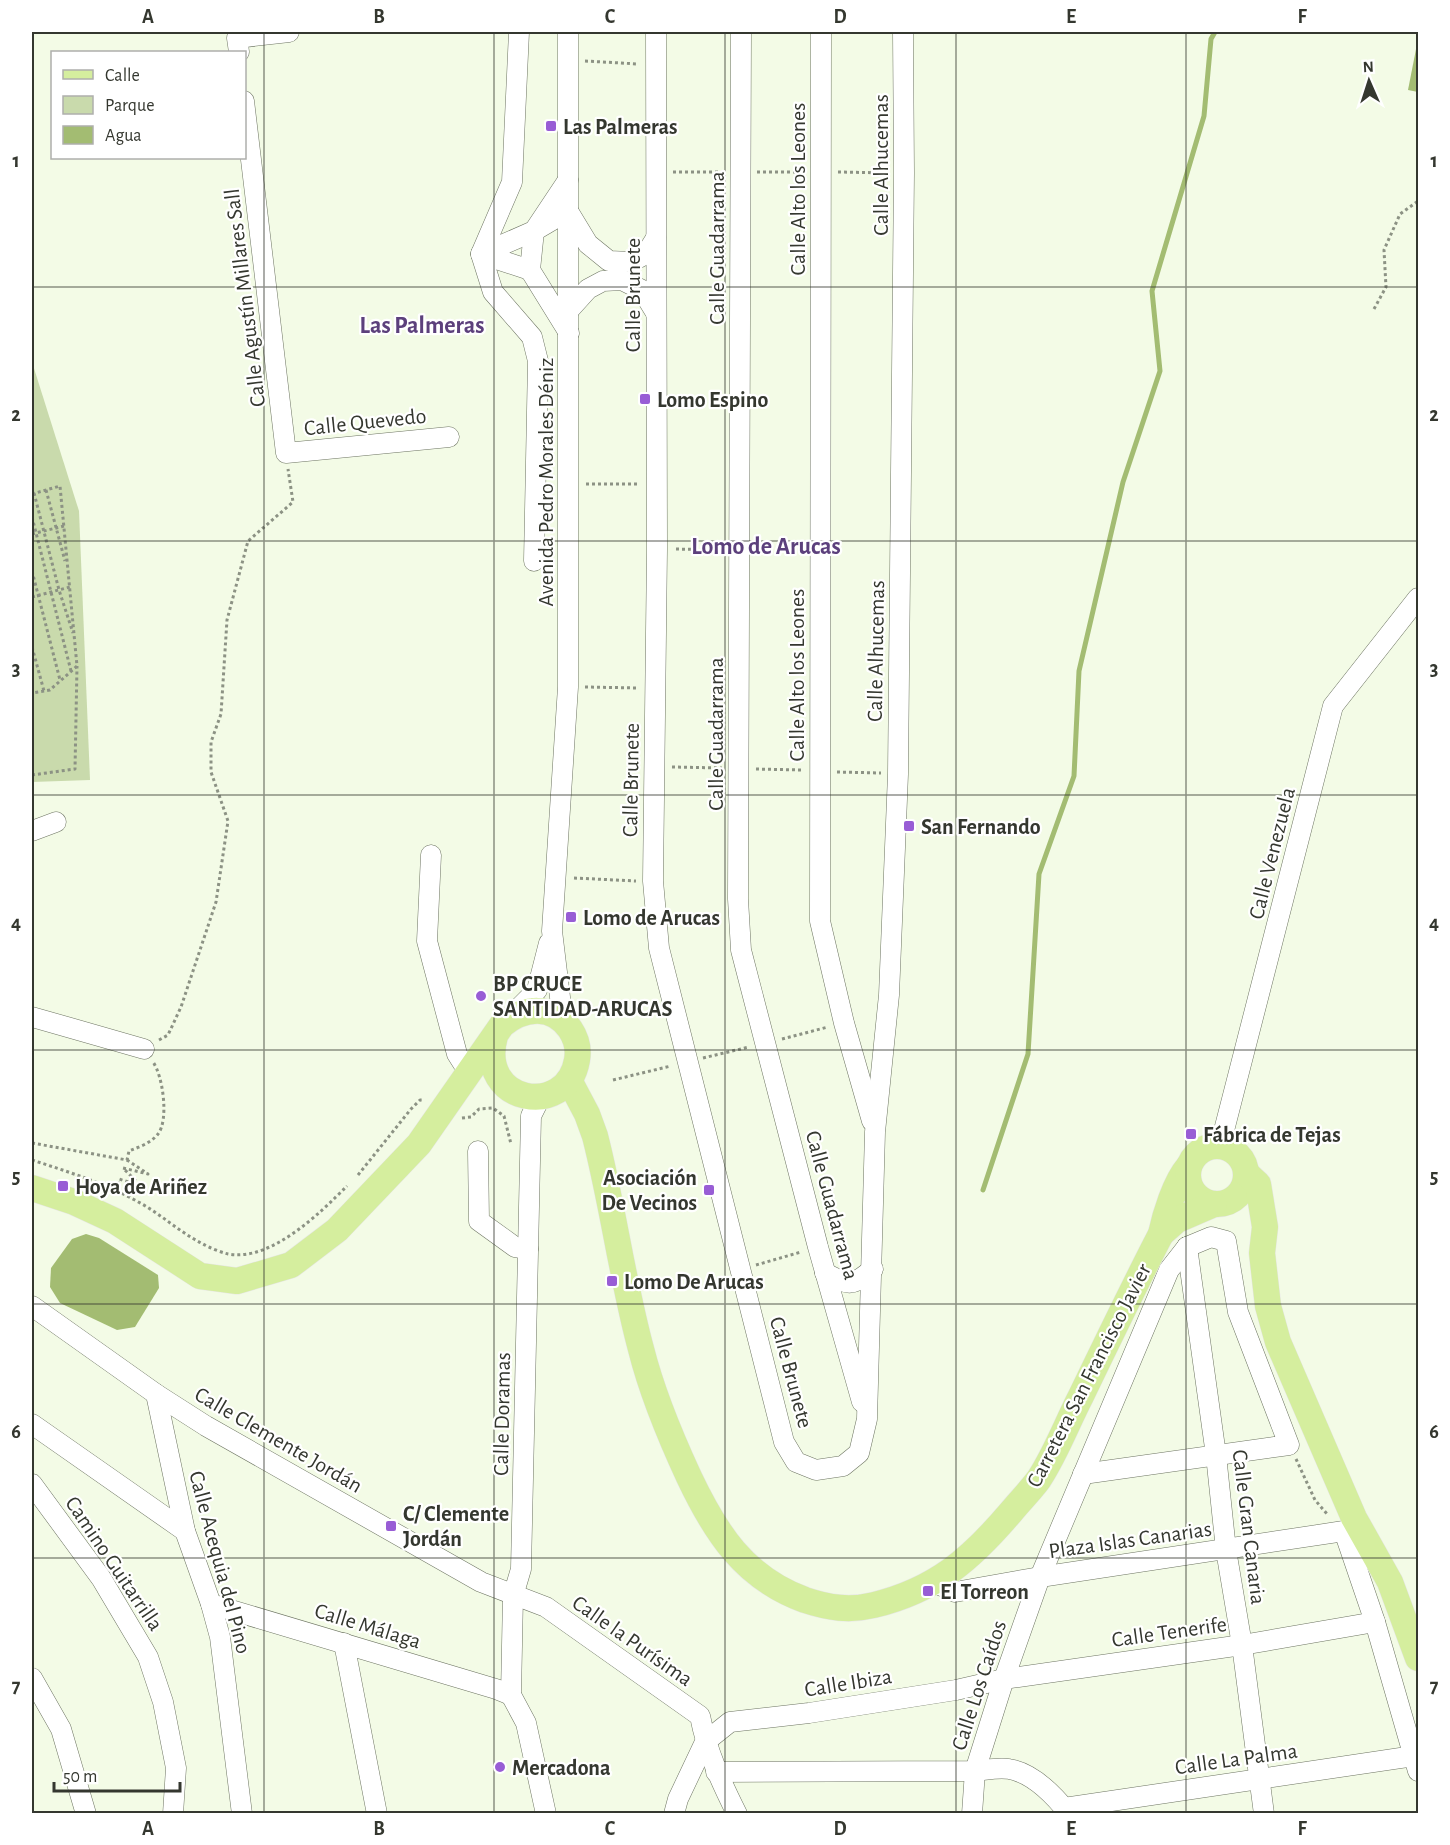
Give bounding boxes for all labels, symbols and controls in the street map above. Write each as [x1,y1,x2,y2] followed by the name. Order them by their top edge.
[142,7,154,27] text: A
[373,7,385,27] text: B
[605,7,616,27] text: C
[833,7,847,27] text: D
[1066,7,1076,27] text: E
[1297,7,1307,27] text: F
[51,51,246,159] legend
[1339,51,1399,111] north arrow
[1362,59,1374,75] text: N
[105,67,140,85] text: Calle
[870,94,892,236] street label: Calle Alhucemas
[105,97,154,115] text: Parque
[787,103,809,275] street label: Calle Alto los Leones
[563,116,678,138] place label: Las Palmeras
[544,119,558,133] marker: Las Palmeras
[105,127,142,145] text: Agua
[12,151,20,171] text: 1
[1430,151,1438,171] text: 1
[706,171,728,325] street label: Calle Guadarrama
[221,187,269,408] street label: Calle Agustín Millares Sall
[622,238,644,352] street label: Calle Brunete
[360,314,484,338] district label: Las Palmeras
[535,358,557,606] street label: Avenida Pedro Morales Déniz
[657,389,768,411] place label: Lomo Espino
[638,392,652,406] marker: Lomo Espino
[11,405,21,425] text: 2
[303,405,427,439] street label: Calle Quevedo
[1429,405,1439,425] text: 2
[691,535,841,559] district label: Lomo de Arucas
[864,580,888,722] street label: Calle Alhucemas
[786,589,808,761] street label: Calle Alto los Leones
[705,657,727,811] street label: Calle Guadarrama
[12,659,20,679] text: 3
[1430,659,1438,679] text: 3
[619,723,643,837] street label: Calle Brunete
[1245,785,1299,922] street label: Calle Venezuela
[921,816,1041,838] place label: San Fernando
[902,819,916,833] marker: San Fernando
[583,907,720,929] place label: Lomo de Arucas
[564,910,578,924] marker: Lomo de Arucas
[11,913,21,933] text: 4
[1429,913,1439,933] text: 4
[493,973,672,1020] place label: BP CRUCE SANTIDAD-ARUCAS
[474,989,488,1003] marker: BP CRUCE SANTIDAD-ARUCAS
[1203,1124,1341,1147] place label: Fábrica de Tejas
[1184,1127,1198,1141] marker: Fábrica de Tejas
[802,1128,863,1282] street label: Calle Guadarrama
[12,1167,20,1187] text: 5
[602,1167,697,1214] place label: Asociación De Vecinos
[1430,1167,1438,1187] text: 5
[75,1176,207,1199] place label: Hoya de Ariñez
[56,1179,70,1193] marker: Hoya de Ariñez
[702,1183,716,1197] marker: Asociación De Vecinos
[1023,1260,1155,1491] street label: Carretera San Francisco Javier
[624,1271,764,1293] place label: Lomo De Arucas
[605,1274,619,1288] marker: Lomo De Arucas
[766,1314,816,1430] street label: Calle Brunete
[490,1352,514,1476] street label: Calle Doramas
[191,1383,366,1497] street label: Calle Clemente Jordán
[11,1422,21,1442] text: 6
[1429,1422,1439,1442] text: 6
[1229,1448,1269,1606] street label: Calle Gran Canaria
[185,1468,255,1656] street label: Calle Acequia del Pino
[61,1492,167,1635] street label: Camino Guitarrilla
[403,1503,509,1550] place label: C/ Clemente Jordán
[1047,1518,1213,1562] street label: Plaza Islas Canarias
[384,1519,398,1533] marker: C/ Clemente Jordán
[940,1581,1029,1603] place label: El Torreon
[921,1584,935,1598] marker: El Torreon
[568,1591,697,1690] street label: Calle la Purísima
[312,1599,423,1653] street label: Calle Málaga
[1110,1613,1228,1651] street label: Calle Tenerife
[948,1618,1010,1753] street label: Calle Los Caídos
[803,1665,893,1701] street label: Calle Ibiza
[12,1676,21,1696] text: 7
[1430,1676,1439,1696] text: 7
[1173,1740,1299,1778] street label: Calle La Palma
[54,1755,180,1793] scale bar
[512,1757,611,1779] place label: Mercadona
[493,1760,507,1774] marker: Mercadona
[63,1768,97,1786] text: 50 m
[142,1819,154,1839] text: A
[373,1819,385,1839] text: B
[605,1819,616,1839] text: C
[833,1819,847,1839] text: D
[1066,1819,1076,1839] text: E
[1297,1819,1307,1839] text: F

